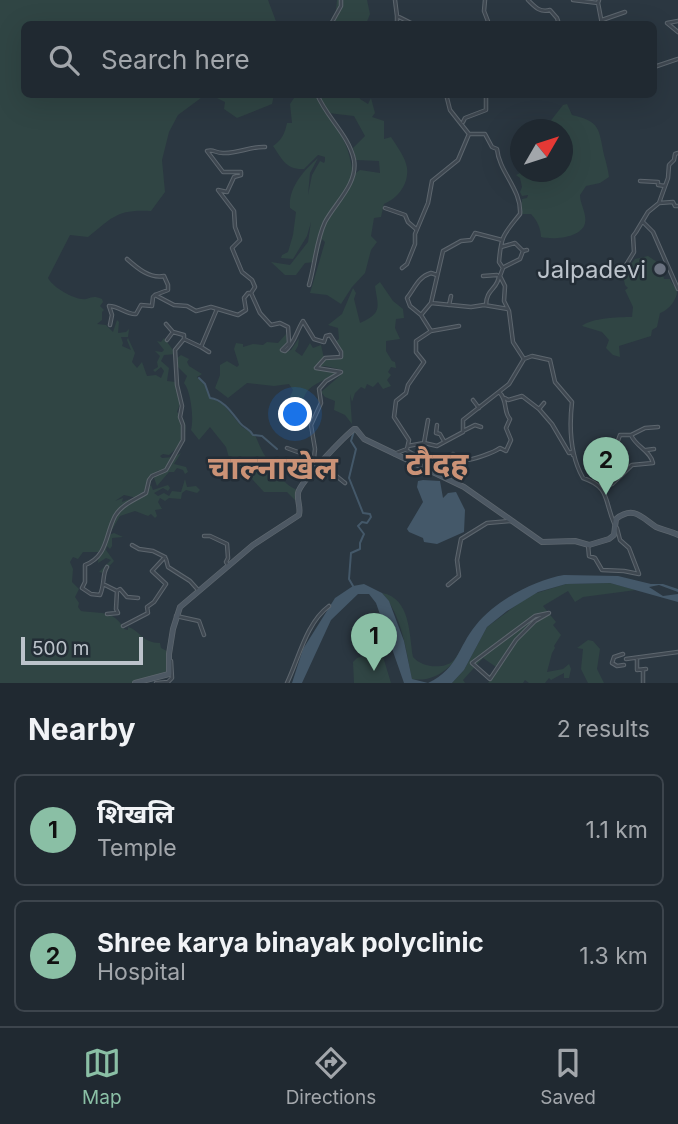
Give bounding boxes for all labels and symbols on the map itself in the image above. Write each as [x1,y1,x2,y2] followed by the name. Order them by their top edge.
[510,119,573,182] north arrow
[537,255,646,284] place label: Jalpadevi
[652,261,668,277] marker: Jalpadevi
[278,397,312,431] your location
[583,437,629,495] pin: 2
[406,444,469,483] district label: टौदह
[208,448,339,487] district label: चाल्नाखेल
[351,613,397,671] pin: 1
[21,634,144,666] scale bar

